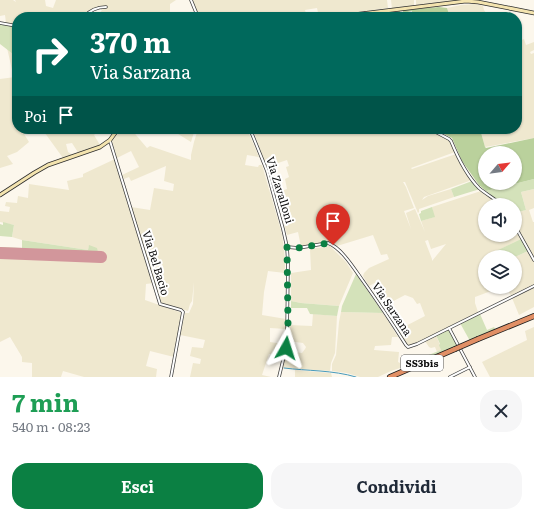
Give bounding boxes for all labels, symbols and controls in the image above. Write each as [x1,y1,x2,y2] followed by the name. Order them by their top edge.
[90,20,171,62] text: 370 m
[24,28,76,80] icon: right
[90,58,191,85] text: Via Sarzana
[24,104,47,127] text: Poi
[55,104,77,126] icon: arrive
[478,146,522,190] north arrow
[478,146,522,294] map controls
[263,154,299,225] street label: Via Zavalloni
[478,198,522,242] button: sound
[316,204,350,245] pin
[322,210,344,232] icon: arrive
[139,228,174,297] street label: Via Bel Bacio
[478,250,522,294] button: layers
[369,278,417,339] street label: Via Sarzana
[265,327,307,369] position arrow
[401,355,443,371] road number: SS3bis
[12,384,79,419] text: 7 min
[480,390,522,432] button: close
[12,417,91,436] text: 540 m · 08:23
[12,463,263,509] button: Esci
[271,463,522,509] button: Condividi

